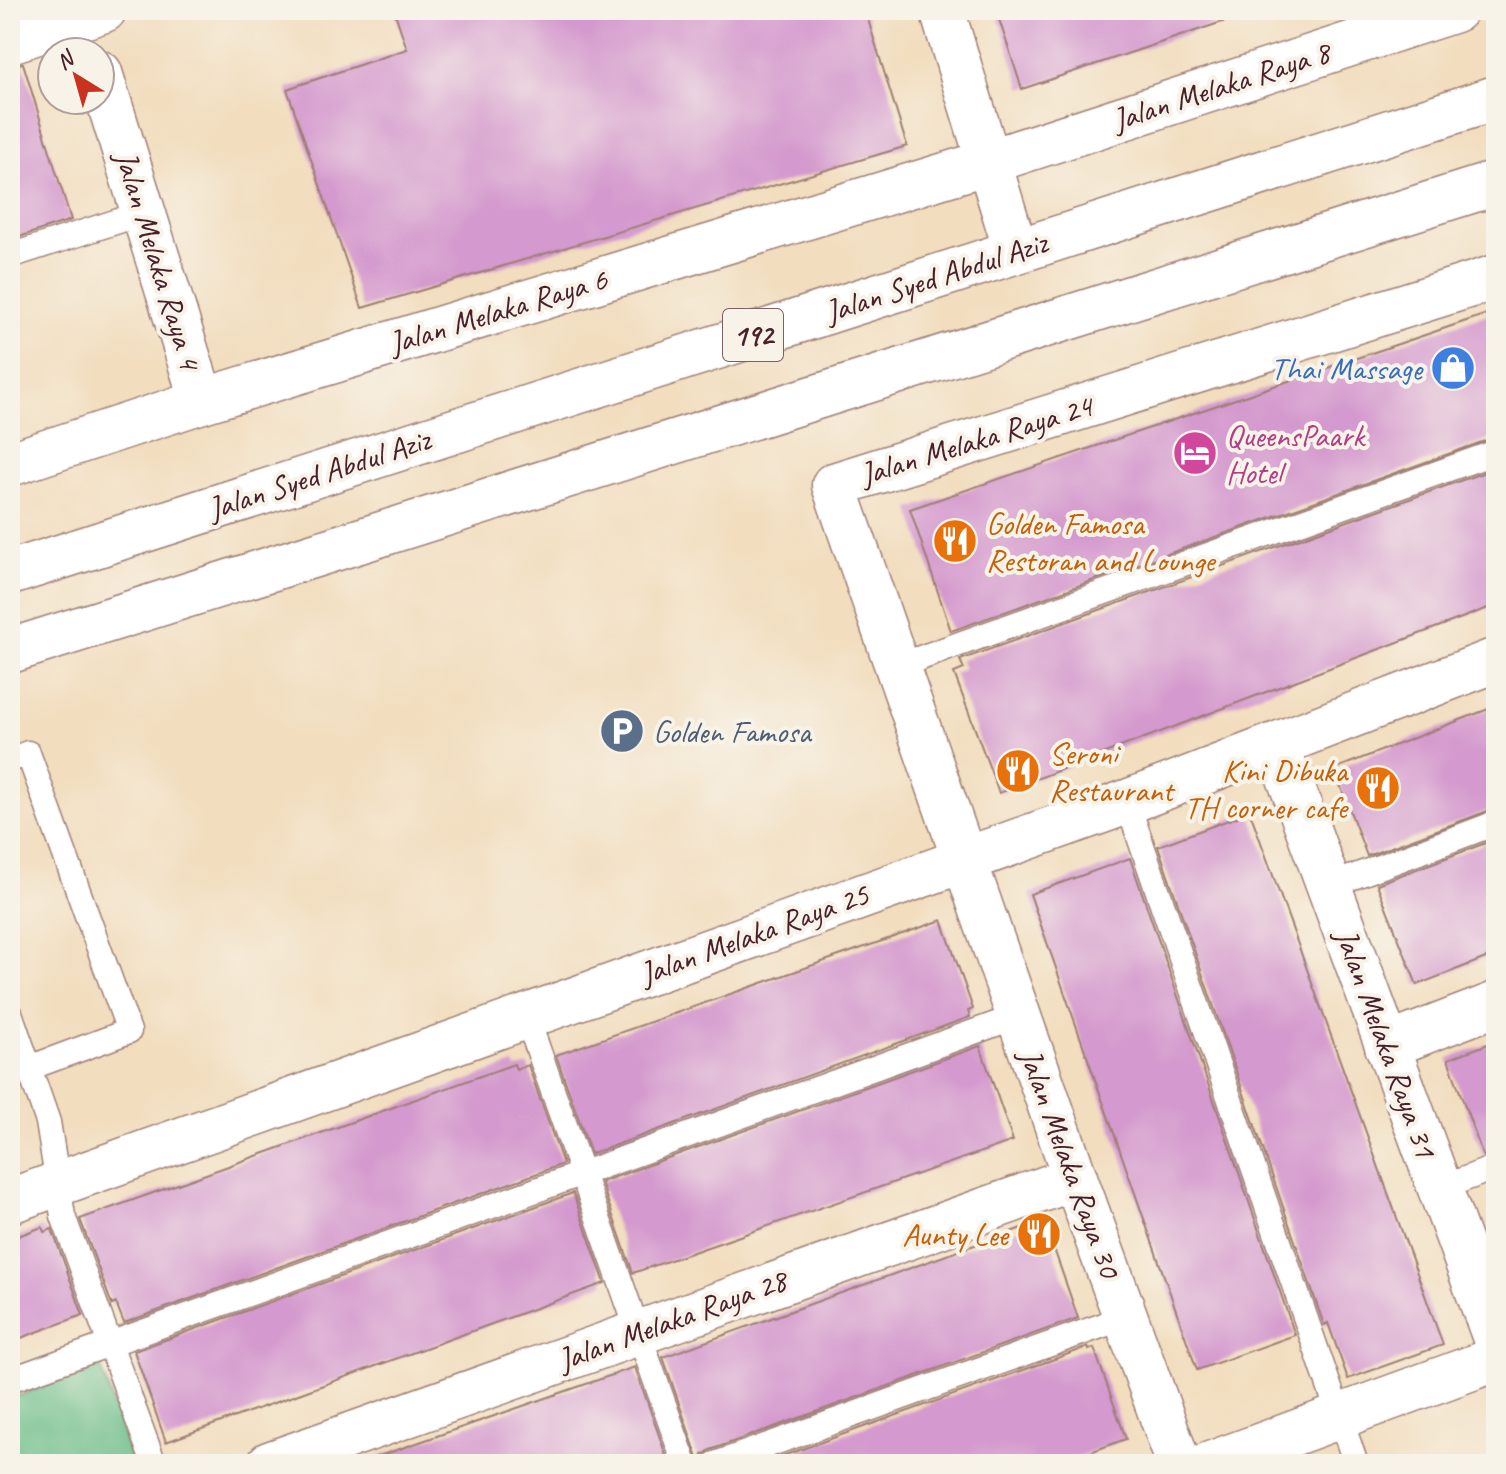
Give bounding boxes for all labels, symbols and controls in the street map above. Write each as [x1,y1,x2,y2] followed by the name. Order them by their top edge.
[1105,31,1337,141] street label: Jalan Melaka Raya 8
[36,36,116,116] north arrow
[51,44,81,76] text: N
[105,144,212,377] street label: Jalan Melaka Raya 4
[818,221,1054,333] street label: Jalan Syed Abdul Aziz
[382,258,614,364] street label: Jalan Melaka Raya 6
[723,309,783,361] road number: 192
[1429,344,1477,392] shop icon: Thai Massage
[1270,348,1425,389] place label: Thai Massage
[853,384,1100,495] street label: Jalan Melaka Raya 24
[1226,415,1366,493] place label: QueensPaark Hotel
[201,418,437,530] street label: Jalan Syed Abdul Aziz
[1171,429,1219,477] hotel icon: QueensPaark Hotel
[986,503,1217,581] place label: Golden Famosa Restoran and Lounge
[931,517,979,565] restaurant icon: Golden Famosa Restoran and Lounge
[598,707,646,755] parking icon: Golden Famosa
[653,711,813,752] place label: Golden Famosa
[1049,733,1176,811] place label: Seroni Restaurant
[994,747,1042,795] restaurant icon: Seroni Restaurant
[1184,750,1350,828] place label: Kini Dibuka TH corner cafe
[1354,764,1402,812] restaurant icon: Kini Dibuka TH corner cafe
[632,873,875,995] street label: Jalan Melaka Raya 25
[1325,921,1447,1164] street label: Jalan Melaka Raya 31
[1009,1041,1131,1285] street label: Jalan Melaka Raya 30
[1015,1210,1063,1258] restaurant icon: Aunty Lee
[902,1214,1011,1255] place label: Aunty Lee
[550,1259,794,1381] street label: Jalan Melaka Raya 28

